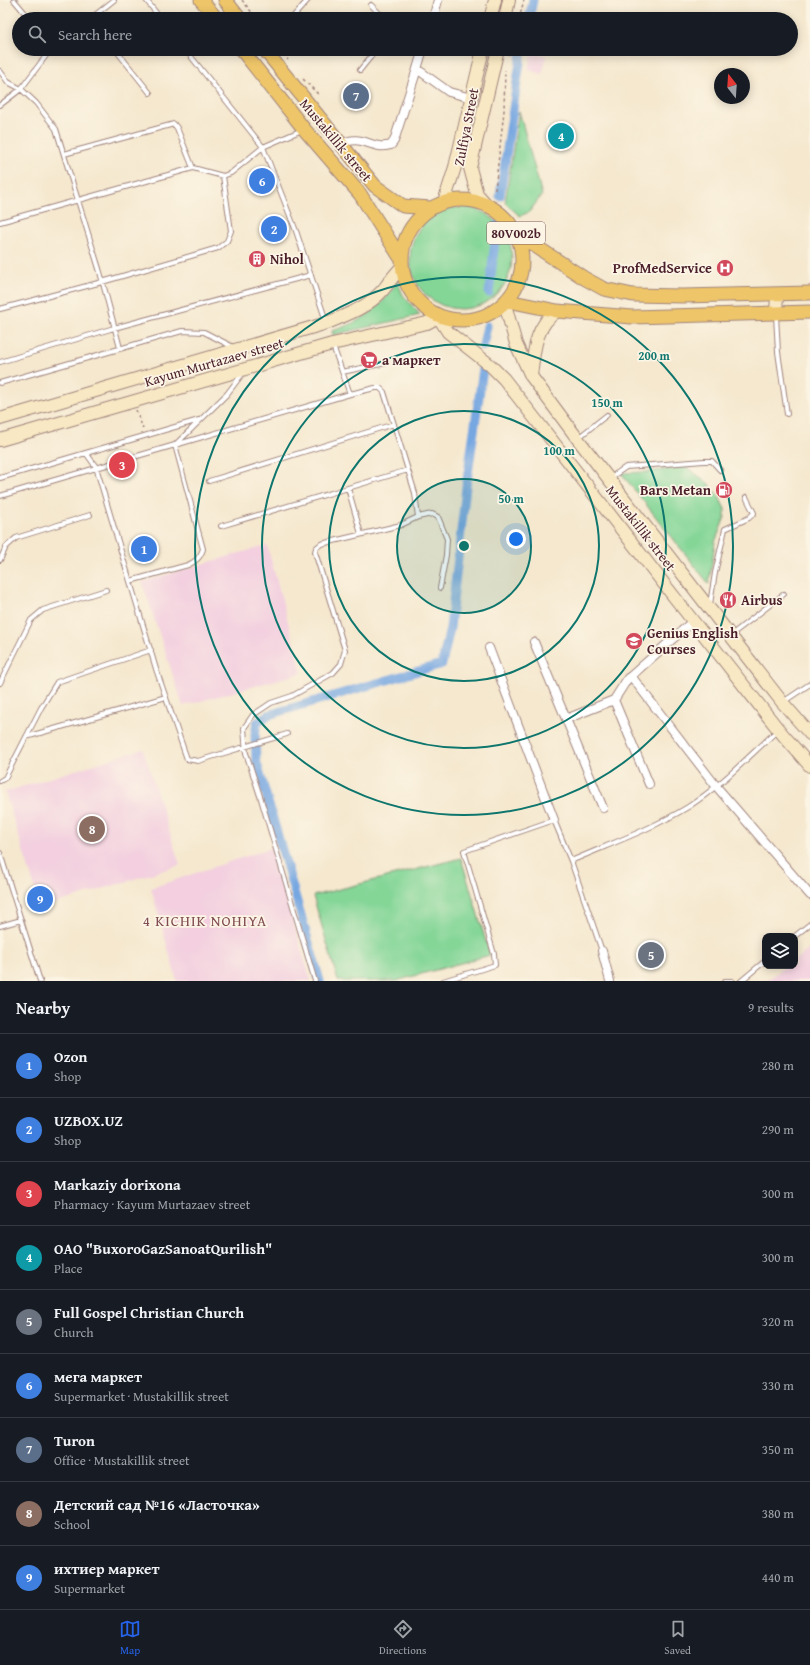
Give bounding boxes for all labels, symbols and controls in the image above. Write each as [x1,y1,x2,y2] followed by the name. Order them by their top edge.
[12,12,798,56] search box
[26,23,48,45] icon: search
[58,24,132,45] text: Search here
[714,68,750,104] north arrow
[343,81,369,111] pin: 7
[449,86,483,168] street label: Zulfiya Street
[295,94,377,186] street label: Mustakillik street
[548,121,574,151] pin: 4
[249,166,275,196] pin: 6
[261,214,287,244] pin: 2
[487,222,545,244] road number: 80V002b
[247,249,267,269] building icon: Nihol
[270,249,304,269] place label: Nihol
[613,258,712,278] place label: ProfMedService
[715,258,735,278] hospital icon: ProfMedService
[142,333,286,391] street label: Kayum Murtazaev street
[638,347,671,364] text: 200 m
[359,350,379,370] supermarket icon: а маркет
[382,350,441,370] place label: а маркет
[591,394,624,411] text: 150 m
[543,442,576,459] text: 100 m
[109,450,135,480] pin: 3
[640,480,712,500] place label: Bars Metan
[714,480,734,500] fuel station icon: Bars Metan
[601,481,681,575] street label: Mustakillik street
[498,490,524,507] text: 50 m
[506,529,526,549] your location
[131,534,157,564] pin: 1
[457,539,471,553] centre of rings
[718,590,738,610] restaurant icon: Airbus
[741,590,782,610] place label: Airbus
[647,623,739,659] place label: Genius English Courses
[624,631,644,651] school or university icon: Genius English Courses
[79,814,105,844] pin: 8
[27,884,53,914] pin: 9
[143,910,267,931] district label: 4 KICHIK NOHIYA
[762,933,798,969] map controls
[762,933,798,969] button: layers
[638,940,664,970] pin: 5
[16,995,70,1020] text: Nearby
[748,998,794,1017] text: 9 results
[54,1046,87,1067] text: Ozon
[26,1056,32,1075] text: 1
[762,1056,794,1075] text: 280 m
[54,1067,81,1086] text: Shop
[54,1110,123,1131] text: UZBOX.UZ
[26,1120,32,1139] text: 2
[762,1120,794,1139] text: 290 m
[54,1131,81,1150] text: Shop
[54,1174,181,1195] text: Markaziy dorixona
[26,1184,32,1203] text: 3
[762,1184,794,1203] text: 300 m
[54,1195,250,1214] text: Pharmacy · Kayum Murtazaev street
[54,1238,272,1259] text: ОАО "BuxoroGazSanoatQurilish"
[26,1248,32,1267] text: 4
[762,1248,794,1267] text: 300 m
[54,1259,83,1278] text: Place
[54,1302,244,1323] text: Full Gospel Christian Church
[26,1312,32,1331] text: 5
[762,1312,794,1331] text: 320 m
[54,1323,93,1342] text: Church
[54,1366,142,1387] text: мега маркет
[26,1376,32,1395] text: 6
[762,1376,794,1395] text: 330 m
[54,1387,229,1406] text: Supermarket · Mustakillik street
[54,1430,95,1451] text: Turon
[26,1440,32,1459] text: 7
[762,1440,794,1459] text: 350 m
[54,1451,190,1470] text: Office · Mustakillik street
[54,1494,260,1515] text: Детский сад №16 «Ласточка»
[26,1504,32,1523] text: 8
[762,1504,794,1523] text: 380 m
[54,1515,90,1534] text: School
[54,1558,160,1579] text: ихтиер маркет
[26,1568,32,1587] text: 9
[762,1568,794,1587] text: 440 m
[54,1579,125,1598] text: Supermarket
[119,1618,141,1658] tab: Map
[379,1618,426,1658] tab: Directions
[664,1618,691,1658] tab: Saved

